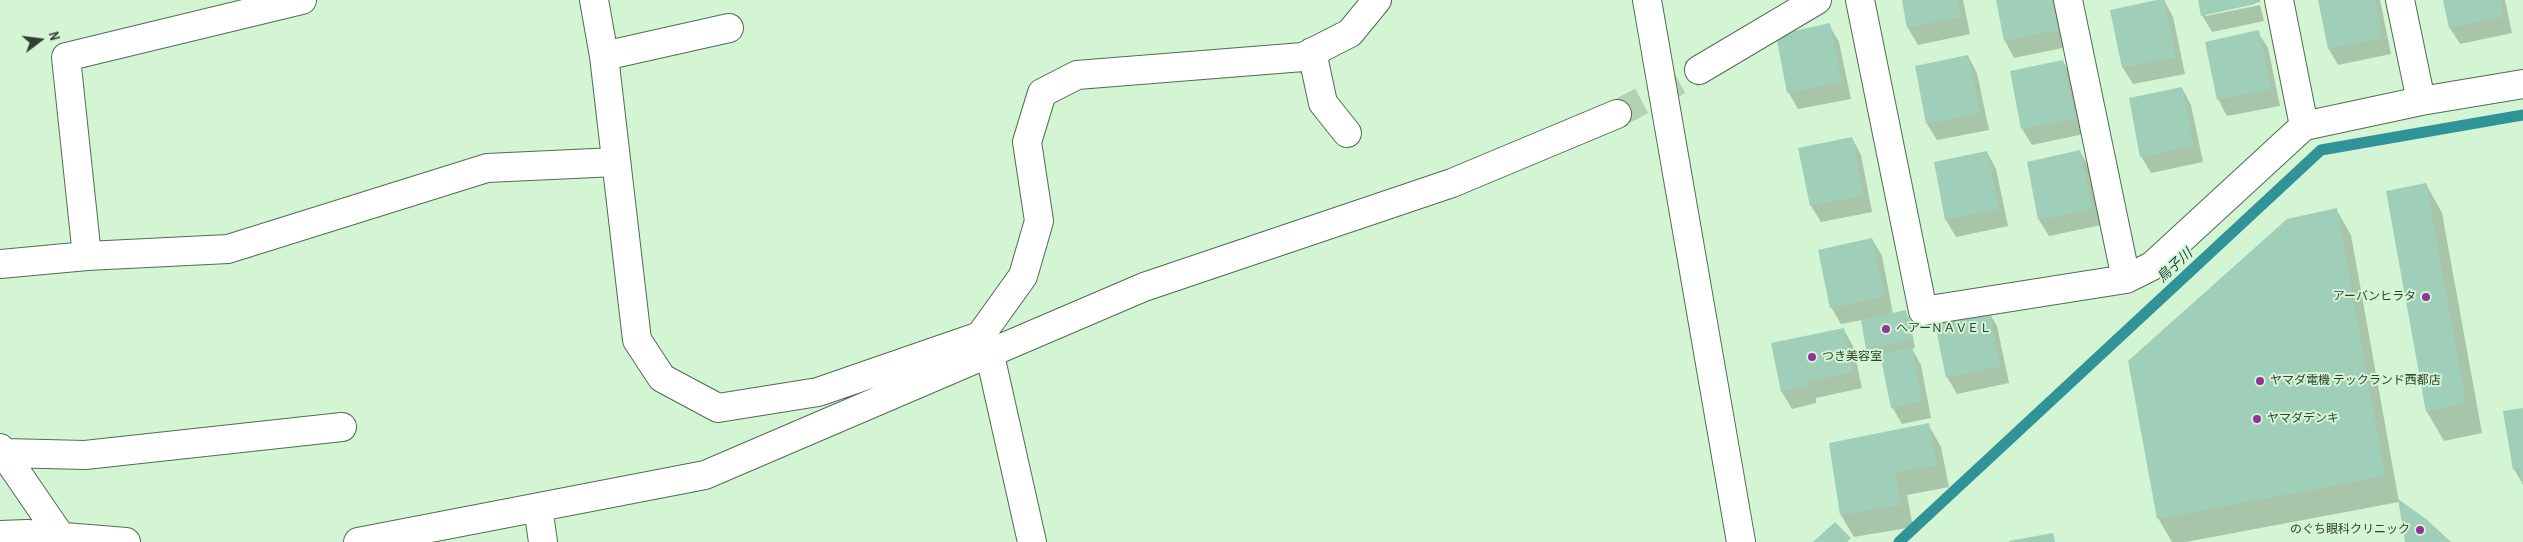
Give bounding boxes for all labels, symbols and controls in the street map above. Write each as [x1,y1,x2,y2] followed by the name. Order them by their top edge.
[15,15,65,65] north arrow
[45,30,64,42] text: N
[2154,246,2196,286] water label: 鳥子川
[2333,290,2416,304] place label: アーバンヒラタ
[2420,291,2432,303] marker: アーバンヒラタ
[1896,322,1991,336] place label: ヘアーＮＡＶＥＬ
[1880,323,1892,335] marker: ヘアーＮＡＶＥＬ
[1822,350,1882,364] place label: つき美容室
[1806,351,1818,363] marker: つき美容室
[2270,374,2441,388] place label: ヤマダ電機 テックランド西都店
[2254,375,2266,387] marker: ヤマダ電機 テックランド西都店
[2267,412,2339,426] place label: ヤマダデンキ
[2251,413,2263,425] marker: ヤマダデンキ
[2290,523,2410,537] place label: のぐち眼科クリニック
[2414,524,2426,536] marker: のぐち眼科クリニック

